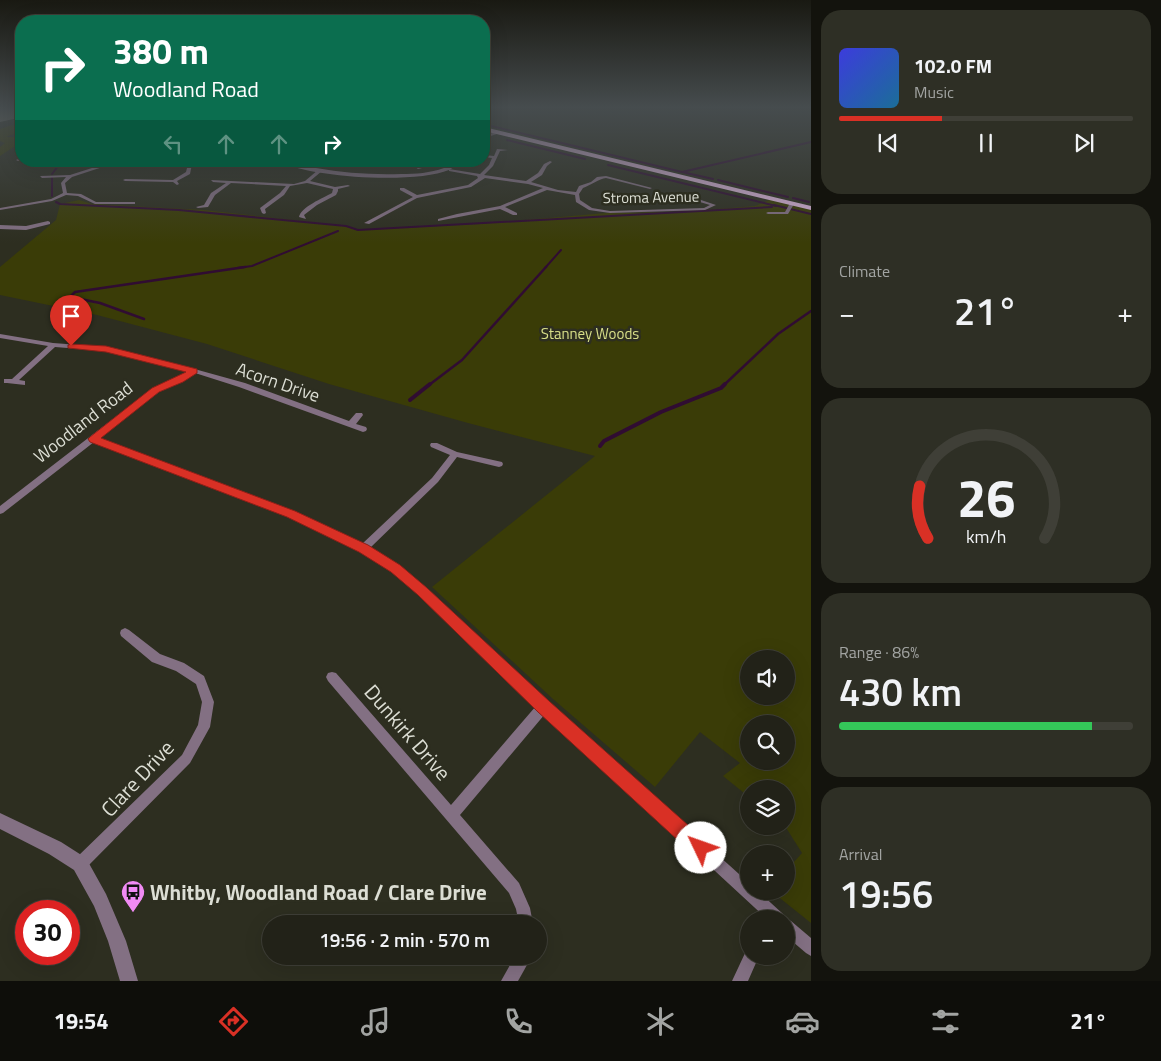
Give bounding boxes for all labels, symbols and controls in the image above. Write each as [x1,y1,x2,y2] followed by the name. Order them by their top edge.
[113,24,209,78] text: 380 m
[30,35,95,100] icon: right
[914,51,992,80] text: 102.0 FM
[113,72,259,106] text: Woodland Road
[914,80,954,104] text: Music
[874,129,902,157] icon: previous
[972,129,1000,157] icon: pause
[1070,129,1098,157] icon: next
[159,130,187,158] icon: left
[212,130,240,158] icon: ahead
[265,130,293,158] icon: ahead
[318,130,346,158] icon: right
[603,185,699,209] street label: Stroma Avenue
[839,259,890,283] text: Climate
[954,282,1018,340] text: 21°
[839,291,855,334] text: −
[1117,291,1133,334] text: +
[50,295,92,346] pin
[57,302,85,330] icon: arrive
[541,322,639,345] park label: Stanney Woods
[232,355,324,409] street label: Acorn Drive
[28,375,138,469] street label: Woodland Road
[957,458,1015,537] text: 26
[966,523,1006,550] text: km/h
[839,640,919,664] text: Range · 86%
[740,650,795,965] map controls
[740,650,795,705] button: sound
[839,663,962,721] text: 430 km
[357,677,459,787] street label: Dunkirk Drive
[740,715,795,770] button: search
[93,732,181,824] street label: Clare Drive
[740,780,795,835] button: layers
[674,821,726,873] position arrow
[839,842,882,866] text: Arrival
[740,845,795,900] button: +
[839,865,933,923] text: 19:56
[150,876,487,908] place label: Whitby, Woodland Road / Clare Drive
[120,879,146,913] bus stop icon: Whitby, Woodland Road / Clare Drive
[15,900,80,965] speed limit sign: 30
[740,910,795,965] button: −
[319,925,490,954] text: 19:56 · 2 min · 570 m
[54,1004,109,1038] text: 19:54
[216,1004,251,1039] icon: directions
[358,1004,393,1039] icon: music
[501,1004,536,1039] icon: phone
[643,1004,678,1039] icon: climate
[785,1004,820,1039] icon: car
[928,1004,963,1039] icon: filters
[1070,1004,1107,1038] text: 21°

